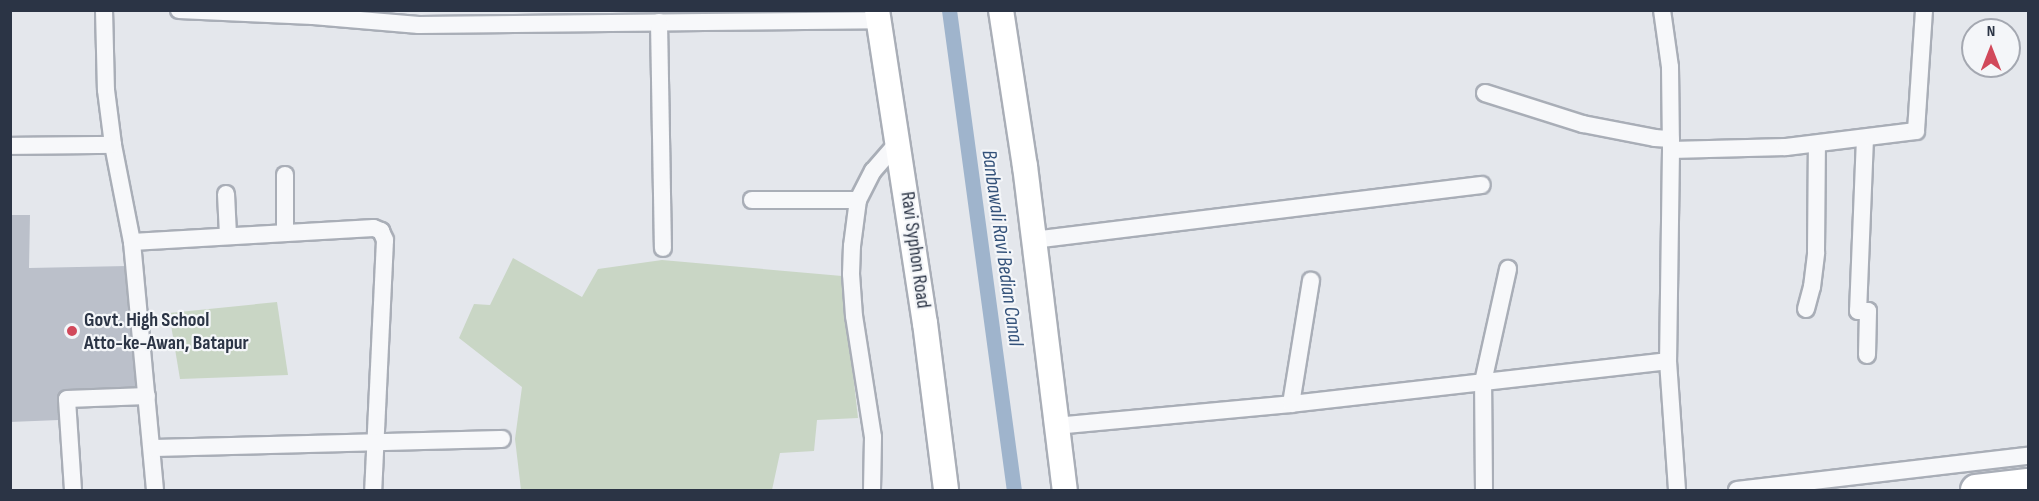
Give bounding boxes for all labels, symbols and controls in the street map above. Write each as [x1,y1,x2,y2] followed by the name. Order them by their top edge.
[1961,18,2021,78] north arrow
[1987,22,1995,41] text: N
[976,148,1028,348] water label: Banbawali Ravi Bedian Canal
[895,190,935,310] street label: Ravi Syphon Road
[84,308,249,355] place label: Govt. High School Atto-ke-Awan, Batapur
[65,324,79,338] marker: Govt. High School Atto-ke-Awan, Batapur

